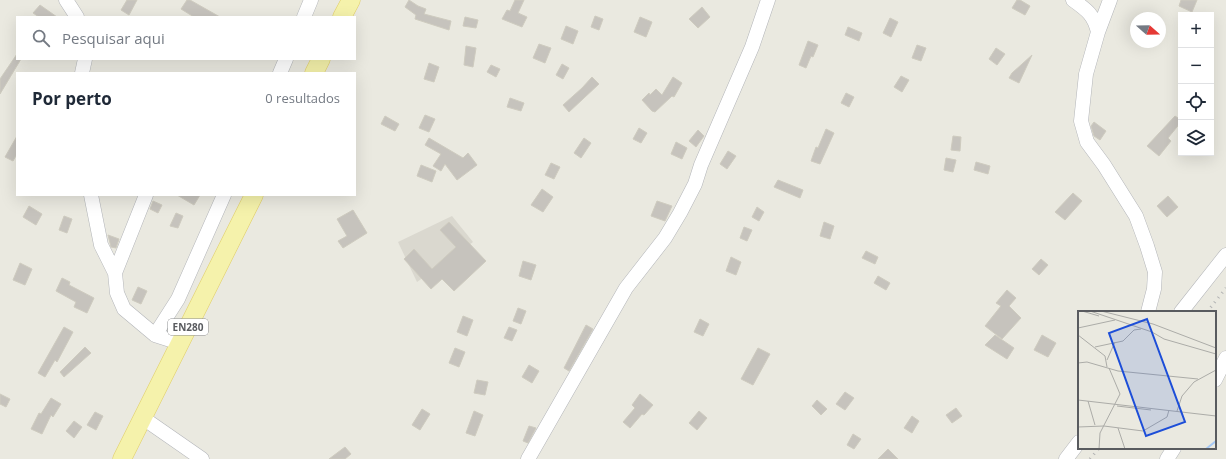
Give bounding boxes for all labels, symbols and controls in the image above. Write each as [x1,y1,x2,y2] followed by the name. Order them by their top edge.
[1130,12,1166,48] north arrow
[1178,12,1214,156] map controls
[1178,12,1214,48] button: +
[16,16,356,60] search box
[30,27,52,49] icon: search
[62,28,165,48] text: Pesquisar aqui
[1178,48,1214,84] button: −
[1178,84,1214,120] button: locate
[32,87,112,110] text: Por perto
[265,89,340,107] text: 0 resultados
[1178,120,1214,156] button: layers
[1078,311,1216,449] inset map
[168,319,208,335] road number: EN280

